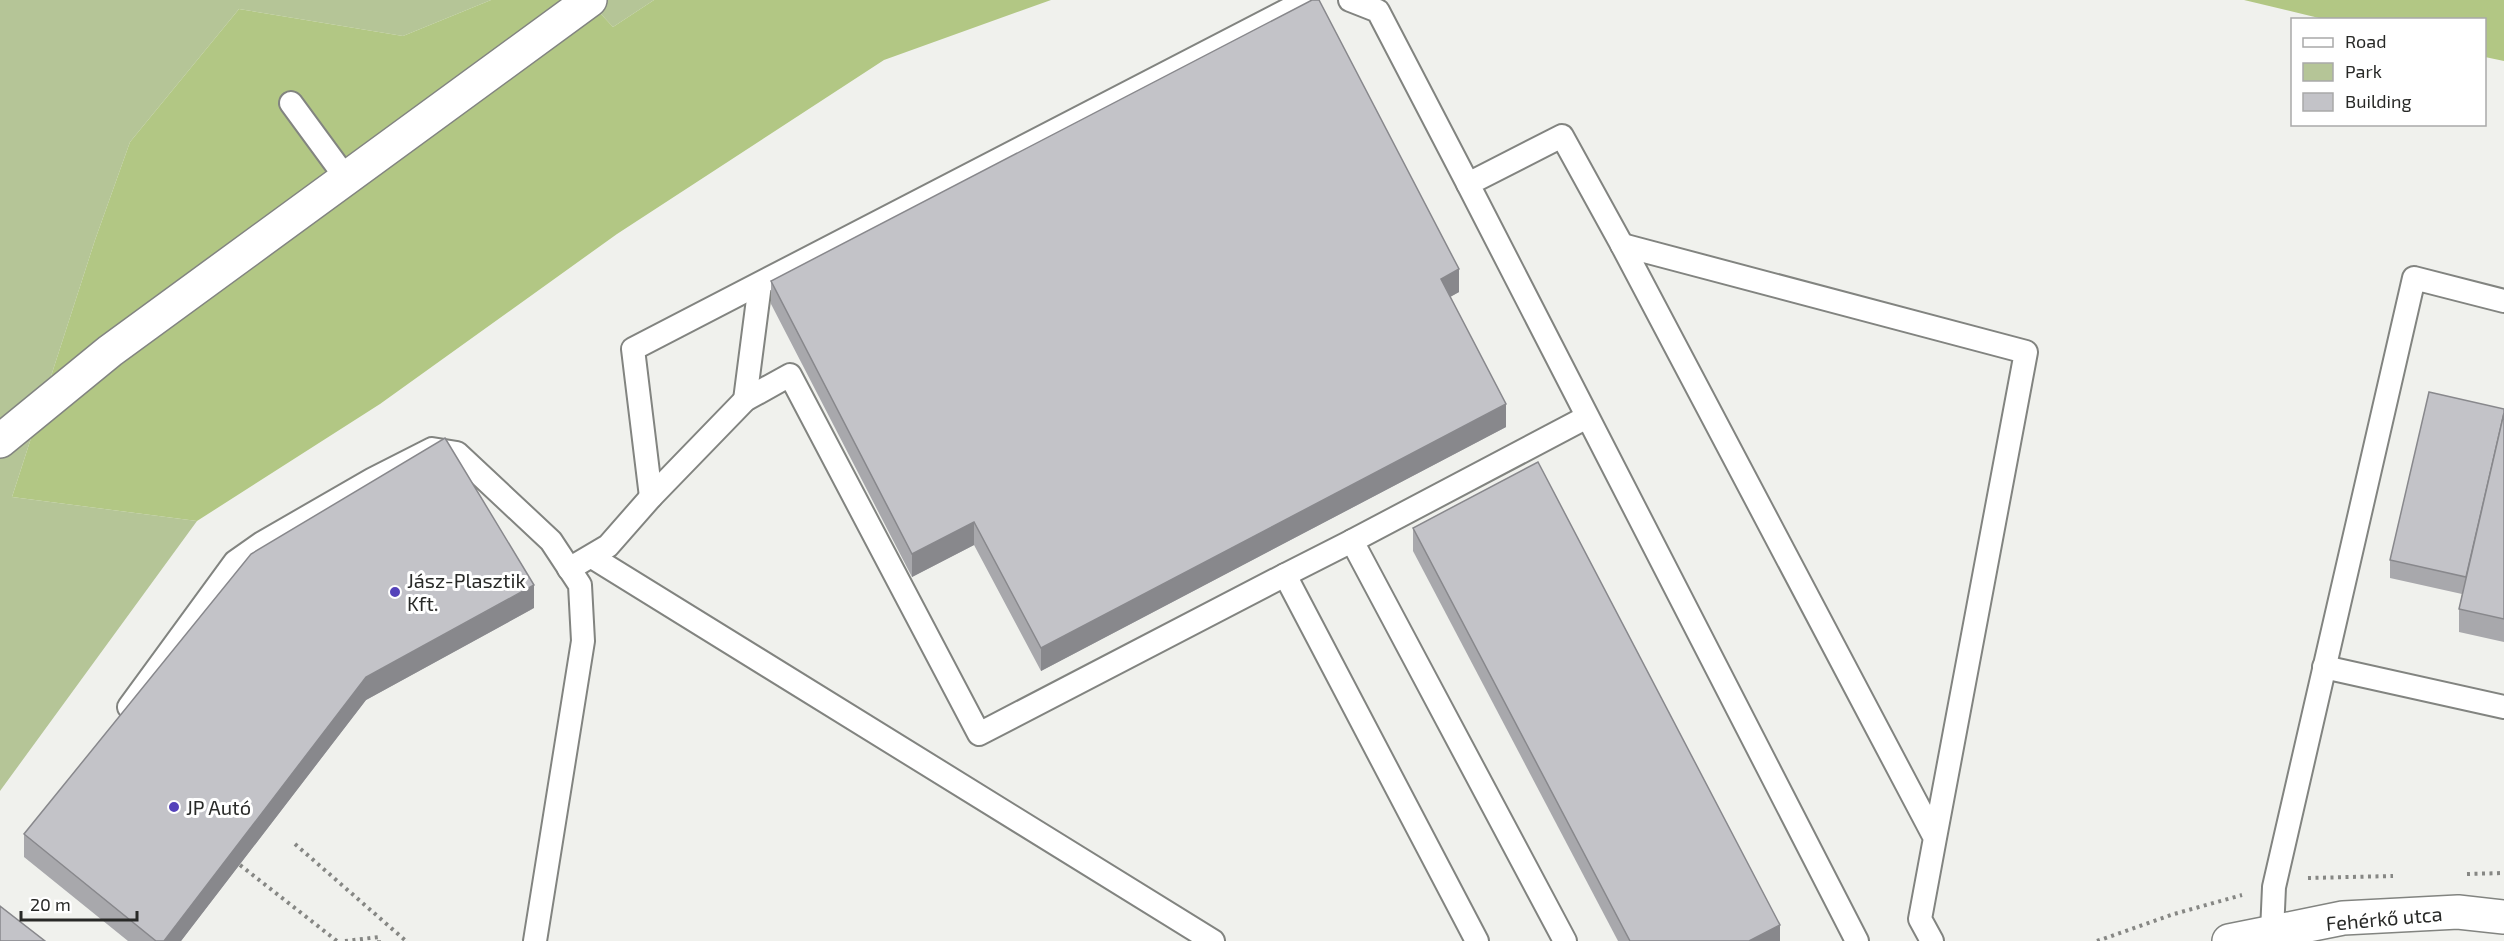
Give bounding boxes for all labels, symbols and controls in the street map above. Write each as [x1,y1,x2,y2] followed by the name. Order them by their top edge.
[2291,18,2486,126] legend
[2345,30,2386,52] text: Road
[2345,60,2382,82] text: Park
[2345,90,2412,112] text: Building
[407,568,526,615] place label: Jász-Plasztik Kft.
[388,585,402,599] marker: Jász-Plasztik Kft.
[186,795,251,819] place label: JP Autó
[167,800,181,814] marker: JP Autó
[21,884,136,922] scale bar
[30,893,71,915] text: 20 m
[2325,901,2443,935] street label: Fehérkő utca

